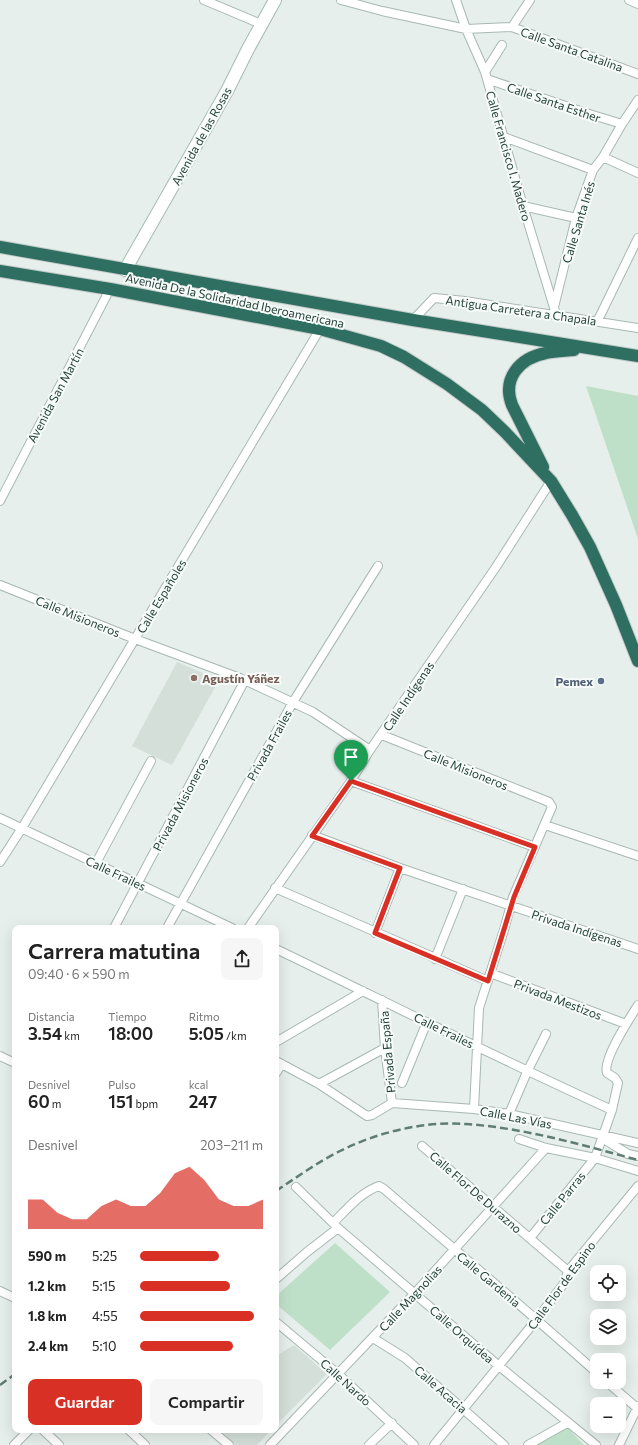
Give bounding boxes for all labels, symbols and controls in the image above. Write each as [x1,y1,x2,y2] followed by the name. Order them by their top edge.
[519,24,625,74] street label: Calle Santa Catalina
[505,79,603,125] street label: Calle Santa Esther
[168,84,234,188] street label: Avenida de las Rosas
[484,89,534,223] street label: Calle Francisco I. Madero
[559,179,597,265] street label: Calle Santa Inés
[124,270,346,330] street label: Avenida De la Solidaridad Iberoamericana
[445,292,597,328] street label: Antigua Carretera a Chapala
[24,345,86,445] street label: Avenida San Martín
[133,556,189,636] street label: Calle Españoles
[34,593,122,639] street label: Calle Misioneros
[380,659,436,733] street label: Calle Indígenas
[202,671,280,685] place label: Agustín Yáñez
[189,673,199,683] marker: Agustín Yáñez
[555,674,593,688] place label: Pemex
[596,676,606,686] marker: Pemex
[244,707,294,783] street label: Privada Frailes
[334,740,368,781] pin
[340,746,362,768] icon: arrive
[422,746,510,792] street label: Calle Misioneros
[149,755,211,853] street label: Privada Misioneros
[84,853,148,893] street label: Calle Frailes
[530,907,624,949] street label: Privada Indígenas
[28,937,200,964] text: Carrera matutina
[221,938,263,980] button: share
[28,966,130,982] text: 09:40 · 6 × 590 m
[512,976,604,1022] street label: Privada Mestizos
[28,1010,75,1023] text: Distancia
[108,1010,147,1023] text: Tiempo
[189,1010,220,1023] text: Ritmo
[376,1010,398,1094] street label: Privada España
[412,1010,476,1050] street label: Calle Frailes
[28,1023,62,1044] text: 3.54
[108,1023,153,1044] text: 18:00
[189,1023,224,1044] text: 5:05
[62,1029,80,1042] text: km
[224,1029,247,1042] text: /km
[28,1078,70,1091] text: Desnivel
[108,1078,136,1091] text: Pulso
[189,1078,208,1091] text: kcal
[28,1091,50,1112] text: 60
[108,1091,133,1112] text: 151
[189,1091,217,1112] text: 247
[50,1097,61,1110] text: m
[133,1097,158,1110] text: bpm
[479,1103,553,1131] street label: Calle Las Vías
[28,1137,78,1153] text: Desnivel
[200,1137,263,1153] text: 203–211 m
[427,1148,525,1236] street label: Calle Flor De Durazno
[536,1169,588,1227] street label: Calle Parras
[524,1238,598,1332] street label: Calle Flor de Espino
[28,1248,66,1264] text: 590 m
[92,1248,117,1264] text: 5:25
[454,1248,524,1310] street label: Calle Gardenia
[376,1262,444,1334] street label: Calle Magnolias
[590,1265,626,1433] map controls
[590,1265,626,1301] button: locate
[28,1278,66,1294] text: 1.2 km
[92,1278,116,1294] text: 5:15
[427,1302,497,1366] street label: Calle Orquídea
[28,1308,66,1324] text: 1.8 km
[92,1308,118,1324] text: 4:55
[590,1309,626,1345] button: layers
[28,1338,68,1354] text: 2.4 km
[92,1338,117,1354] text: 5:10
[590,1353,626,1389] button: +
[318,1356,374,1408] street label: Calle Nardo
[412,1362,470,1416] street label: Calle Acacia
[28,1379,142,1425] button: Guardar
[150,1379,263,1425] button: Compartir
[590,1397,626,1433] button: −

